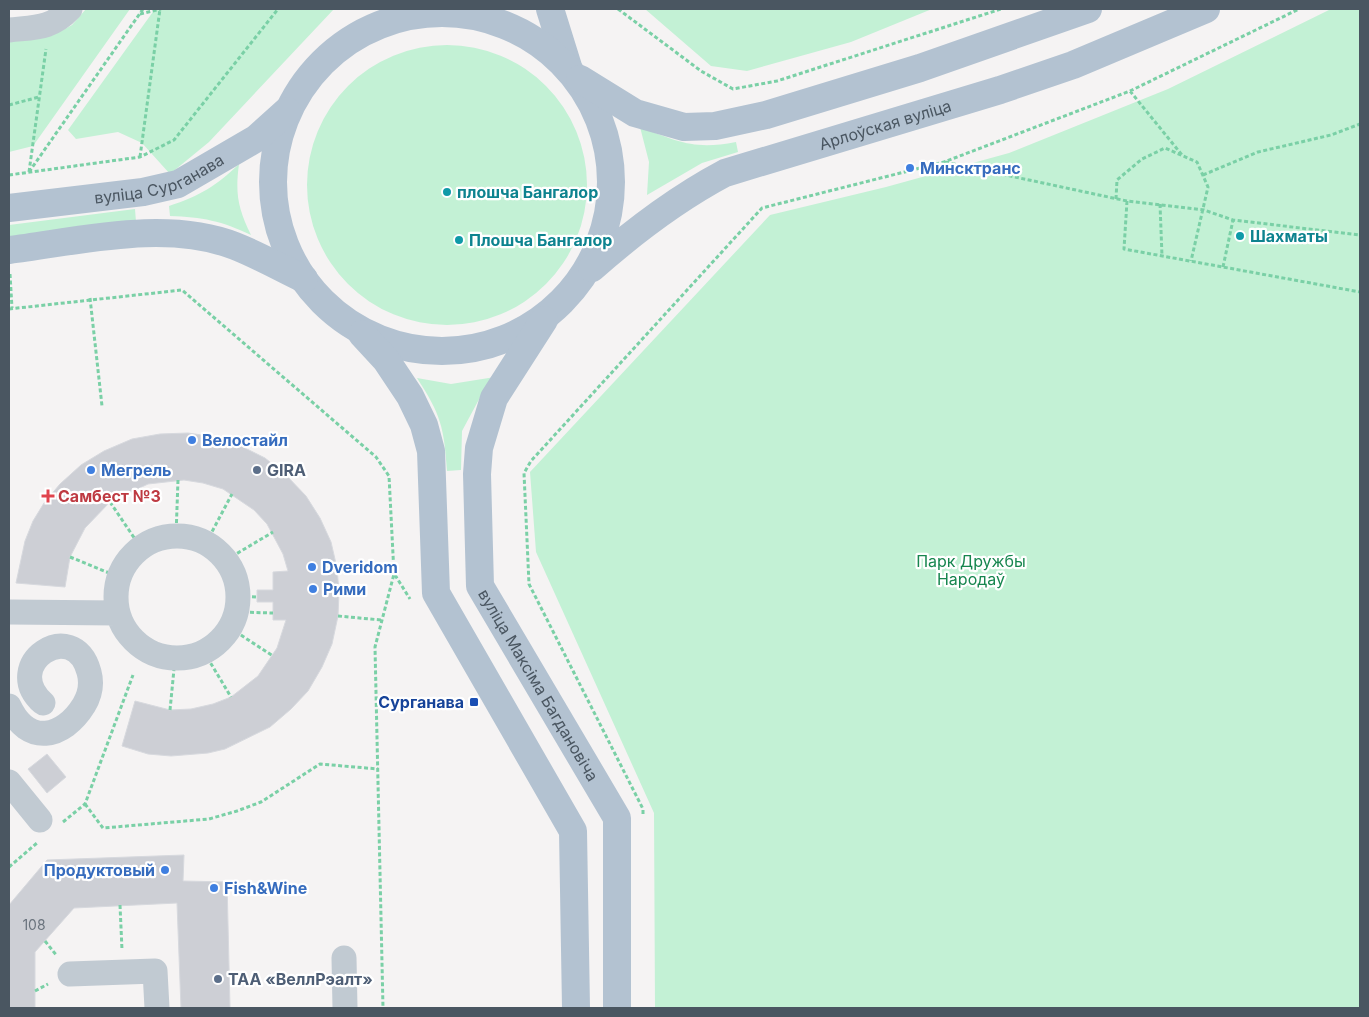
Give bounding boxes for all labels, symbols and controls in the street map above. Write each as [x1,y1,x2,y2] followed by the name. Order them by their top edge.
[817,95,954,154] street label: Арлоўская вуліца
[93,150,227,208] street label: вуліца Сурганава
[920,158,1021,178] place label: Минсктранс
[904,162,916,174] marker: Минсктранс
[457,182,598,202] place label: плошча Бангалор
[441,186,453,198] marker: плошча Бангалор
[1250,226,1328,246] place label: Шахматы
[469,230,612,250] place label: Плошча Бангалор
[1234,230,1246,242] marker: Шахматы
[453,234,465,246] marker: Плошча Бангалор
[202,430,288,450] place label: Велостайл
[186,434,198,446] marker: Велостайл
[101,460,172,480] place label: Мегрель
[267,460,306,480] place label: GIRA
[85,464,97,476] marker: Мегрель
[251,464,263,476] marker: GIRA
[58,486,161,506] place label: Самбест №3
[42,490,54,502] marker: Самбест №3
[916,551,1026,589] park label: Парк Дружбы Народаў
[322,557,398,577] place label: Dveridom
[306,561,318,573] marker: Dveridom
[323,579,366,599] place label: Рими
[307,583,319,595] marker: Рими
[474,585,603,785] street label: вуліца Максіма Багдановіча
[378,692,464,712] place label: Сурганава
[468,696,480,708] marker: Сурганава
[44,860,155,880] place label: Продуктовый
[159,864,171,876] marker: Продуктовый
[224,878,307,898] place label: Fish&Wine
[208,882,220,894] marker: Fish&Wine
[22,916,46,933] house number: 108
[228,969,373,989] place label: ТАА «ВеллРэалт»
[212,973,224,985] marker: ТАА «ВеллРэалт»

